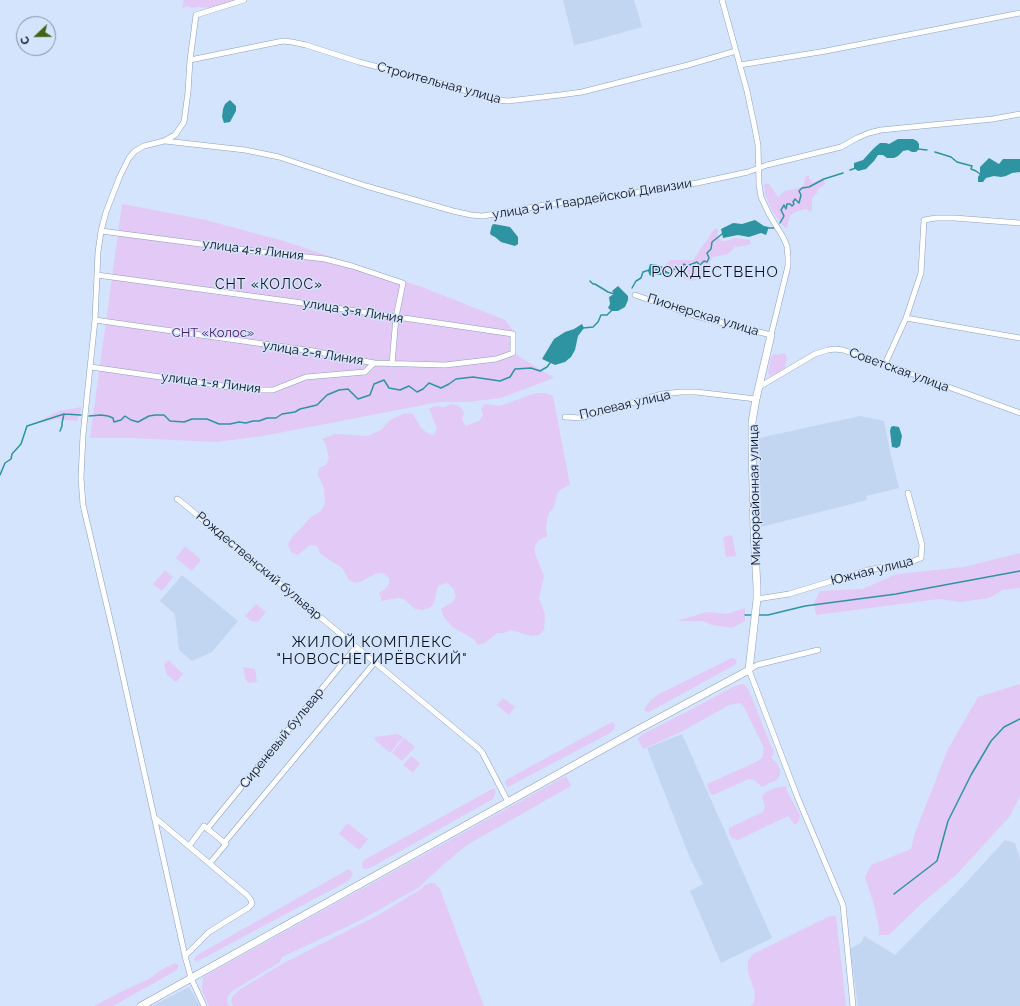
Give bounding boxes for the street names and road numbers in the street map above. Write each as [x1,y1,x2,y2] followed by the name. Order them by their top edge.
[375,59,503,107] street label: Строительная улица
[491,176,693,222] street label: улица 9-й Гвардейской Дивизии
[201,236,305,264] street label: улица 4-я Линия
[645,291,761,339] street label: Пионерская улица
[302,295,404,327] street label: улица 3-я Линия
[262,337,364,369] street label: улица 2-я Линия
[847,345,951,395] street label: Советская улица
[160,369,262,397] street label: улица 1-я Линия
[578,387,672,423] street label: Полевая улица
[746,424,764,566] street label: Микрорайонная улица
[193,509,325,623] street label: Рождественский бульвар
[829,553,915,589] street label: Южная улица
[237,685,327,791] street label: Сиреневый бульвар

